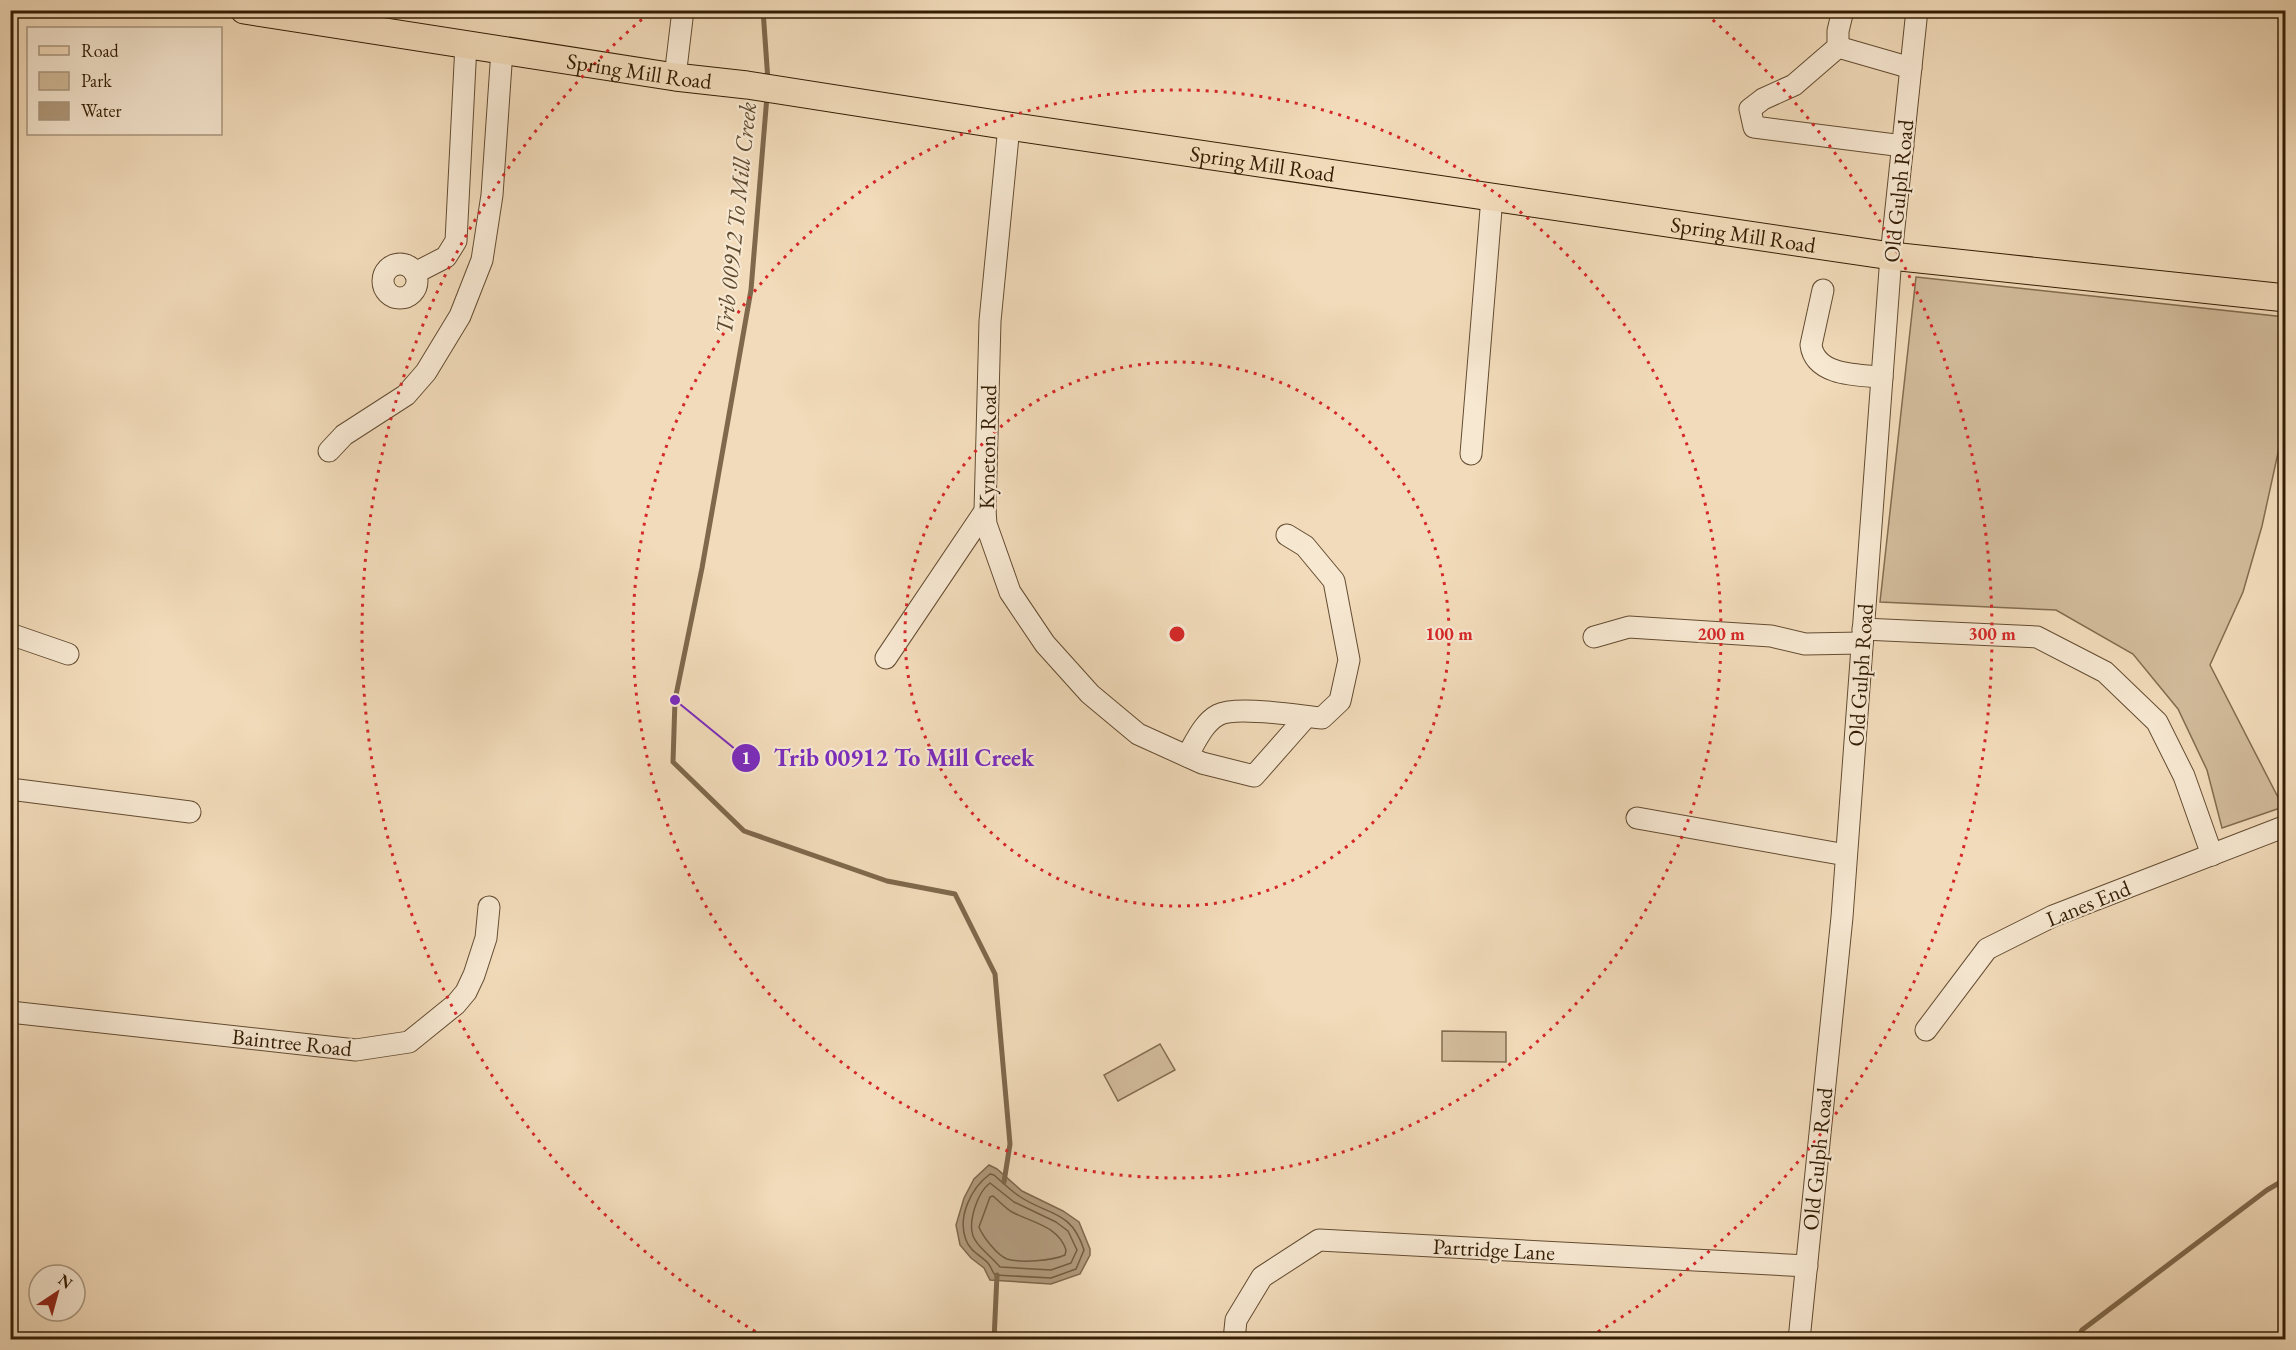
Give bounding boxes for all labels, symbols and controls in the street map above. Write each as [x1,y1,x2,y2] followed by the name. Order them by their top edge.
[27,27,222,135] legend
[81,39,120,62] text: Road
[565,46,714,96] street label: Spring Mill Road
[81,69,112,92] text: Park
[81,99,122,122] text: Water
[708,100,763,336] water label: Trib 00912 To Mill Creek
[1877,117,1921,264] street label: Old Gulph Road
[1188,139,1338,189] street label: Spring Mill Road
[1669,210,1819,260] street label: Spring Mill Road
[972,384,1003,510] street label: Kyneton Road
[1841,602,1880,748] street label: Old Gulph Road
[1425,622,1473,645] text: 100 m
[1697,622,1745,645] text: 200 m
[1968,622,2016,645] text: 300 m
[1167,624,1187,644] centre of rings
[731,737,1046,779] callout: Trib 00912 To Mill Creek
[774,742,1035,773] text: Trib 00912 To Mill Creek
[741,746,751,769] text: 1
[2042,873,2135,933] street label: Lanes End
[231,1022,354,1063] street label: Baintree Road
[1796,1085,1840,1232] street label: Old Gulph Road
[1432,1232,1556,1267] street label: Partridge Lane
[27,1263,87,1323] north arrow
[54,1269,77,1294] text: N

